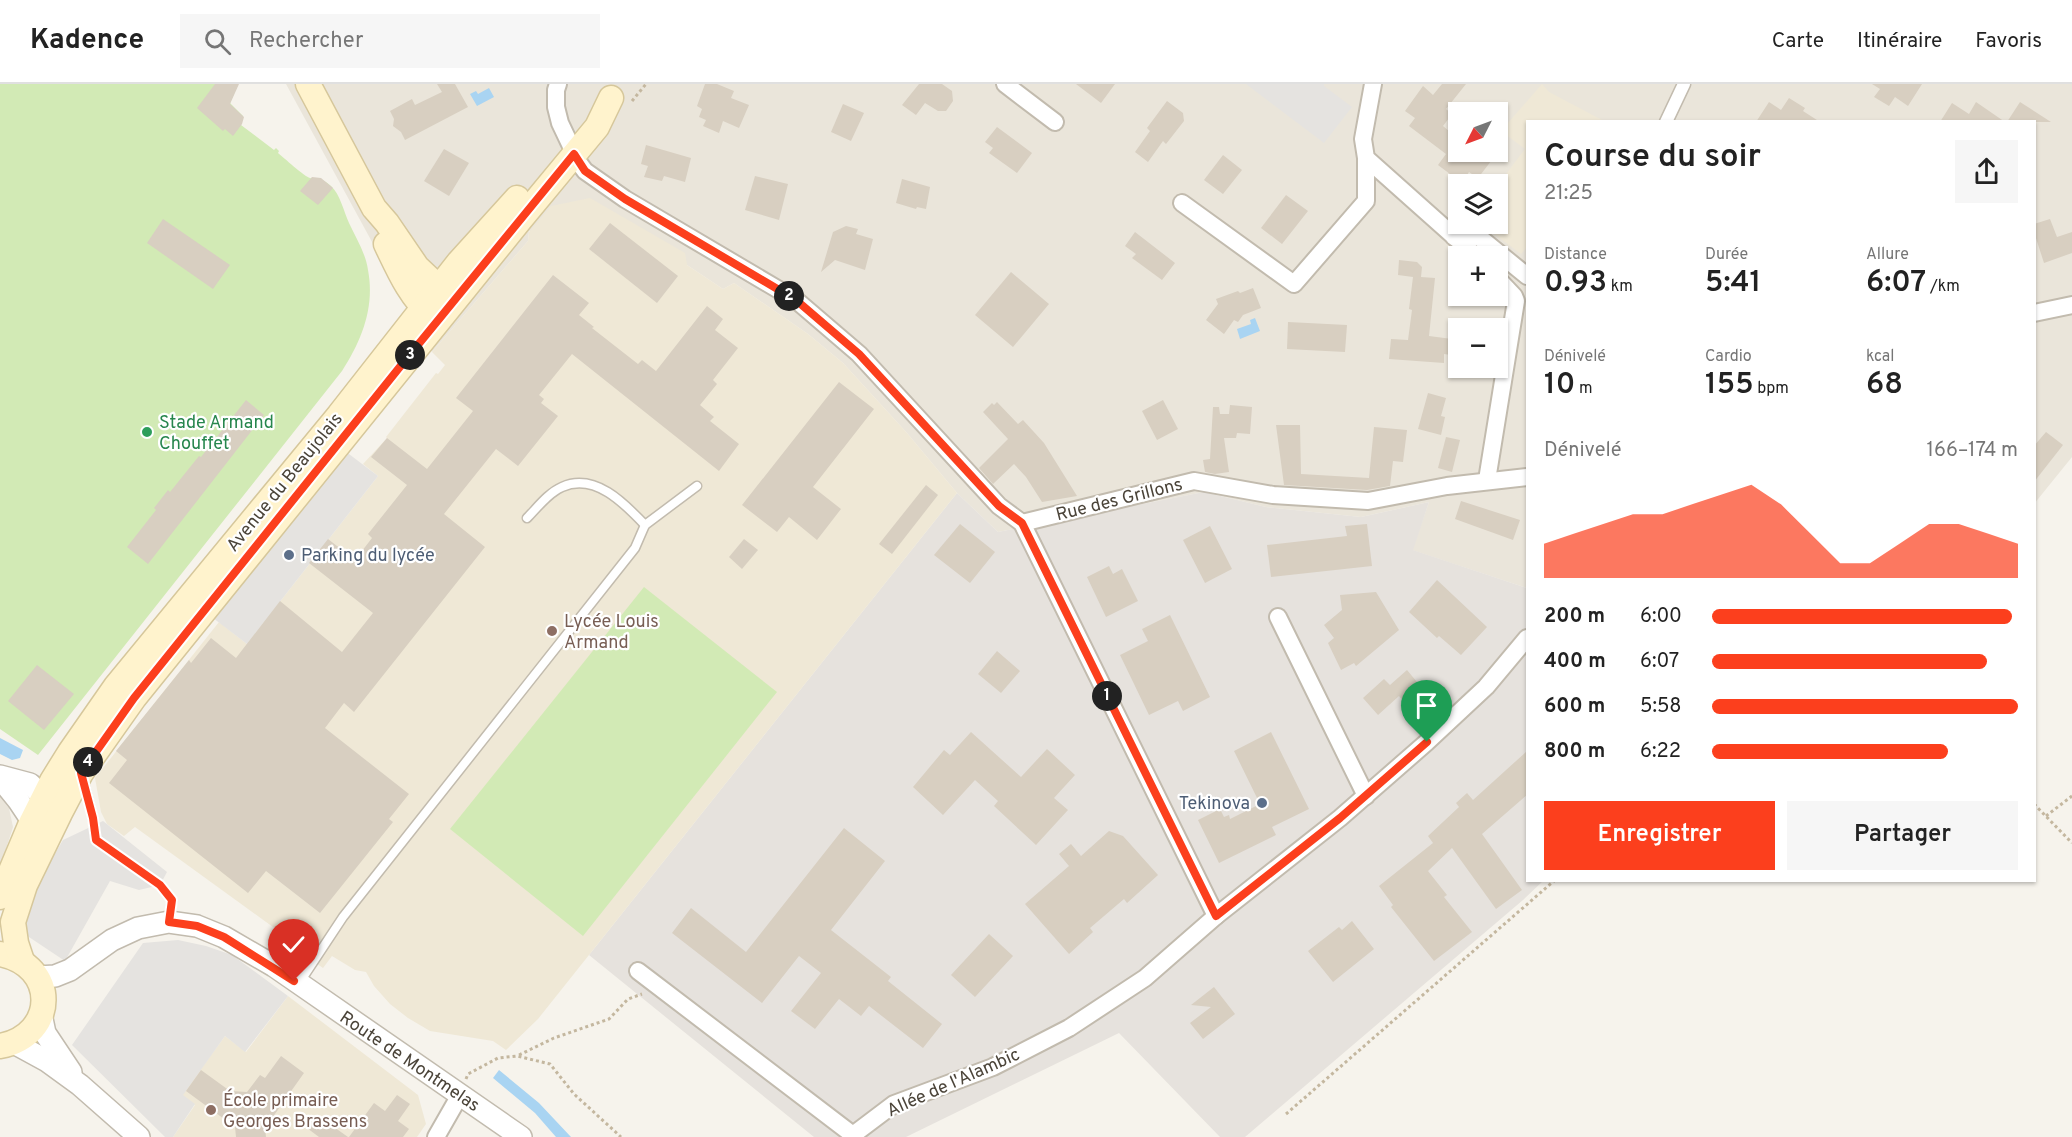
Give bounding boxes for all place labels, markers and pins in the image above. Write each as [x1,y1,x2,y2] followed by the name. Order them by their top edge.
[774,281,804,311] pin: 2
[395,340,425,370] pin: 3
[159,412,274,456] place label: Stade Armand Chouffet
[140,425,154,439] marker: Stade Armand Chouffet
[301,545,435,568] place label: Parking du lycée
[282,548,296,562] marker: Parking du lycée
[564,611,659,655] place label: Lycée Louis Armand
[545,624,559,638] marker: Lycée Louis Armand
[1401,680,1452,742] pin
[1092,681,1122,711] pin: 1
[73,747,103,777] pin: 4
[1179,793,1250,816] place label: Tekinova
[1255,796,1269,810] marker: Tekinova
[268,919,319,981] pin
[223,1088,367,1134] place label: École primaire Georges Brassens
[204,1103,218,1117] marker: École primaire Georges Brassens

